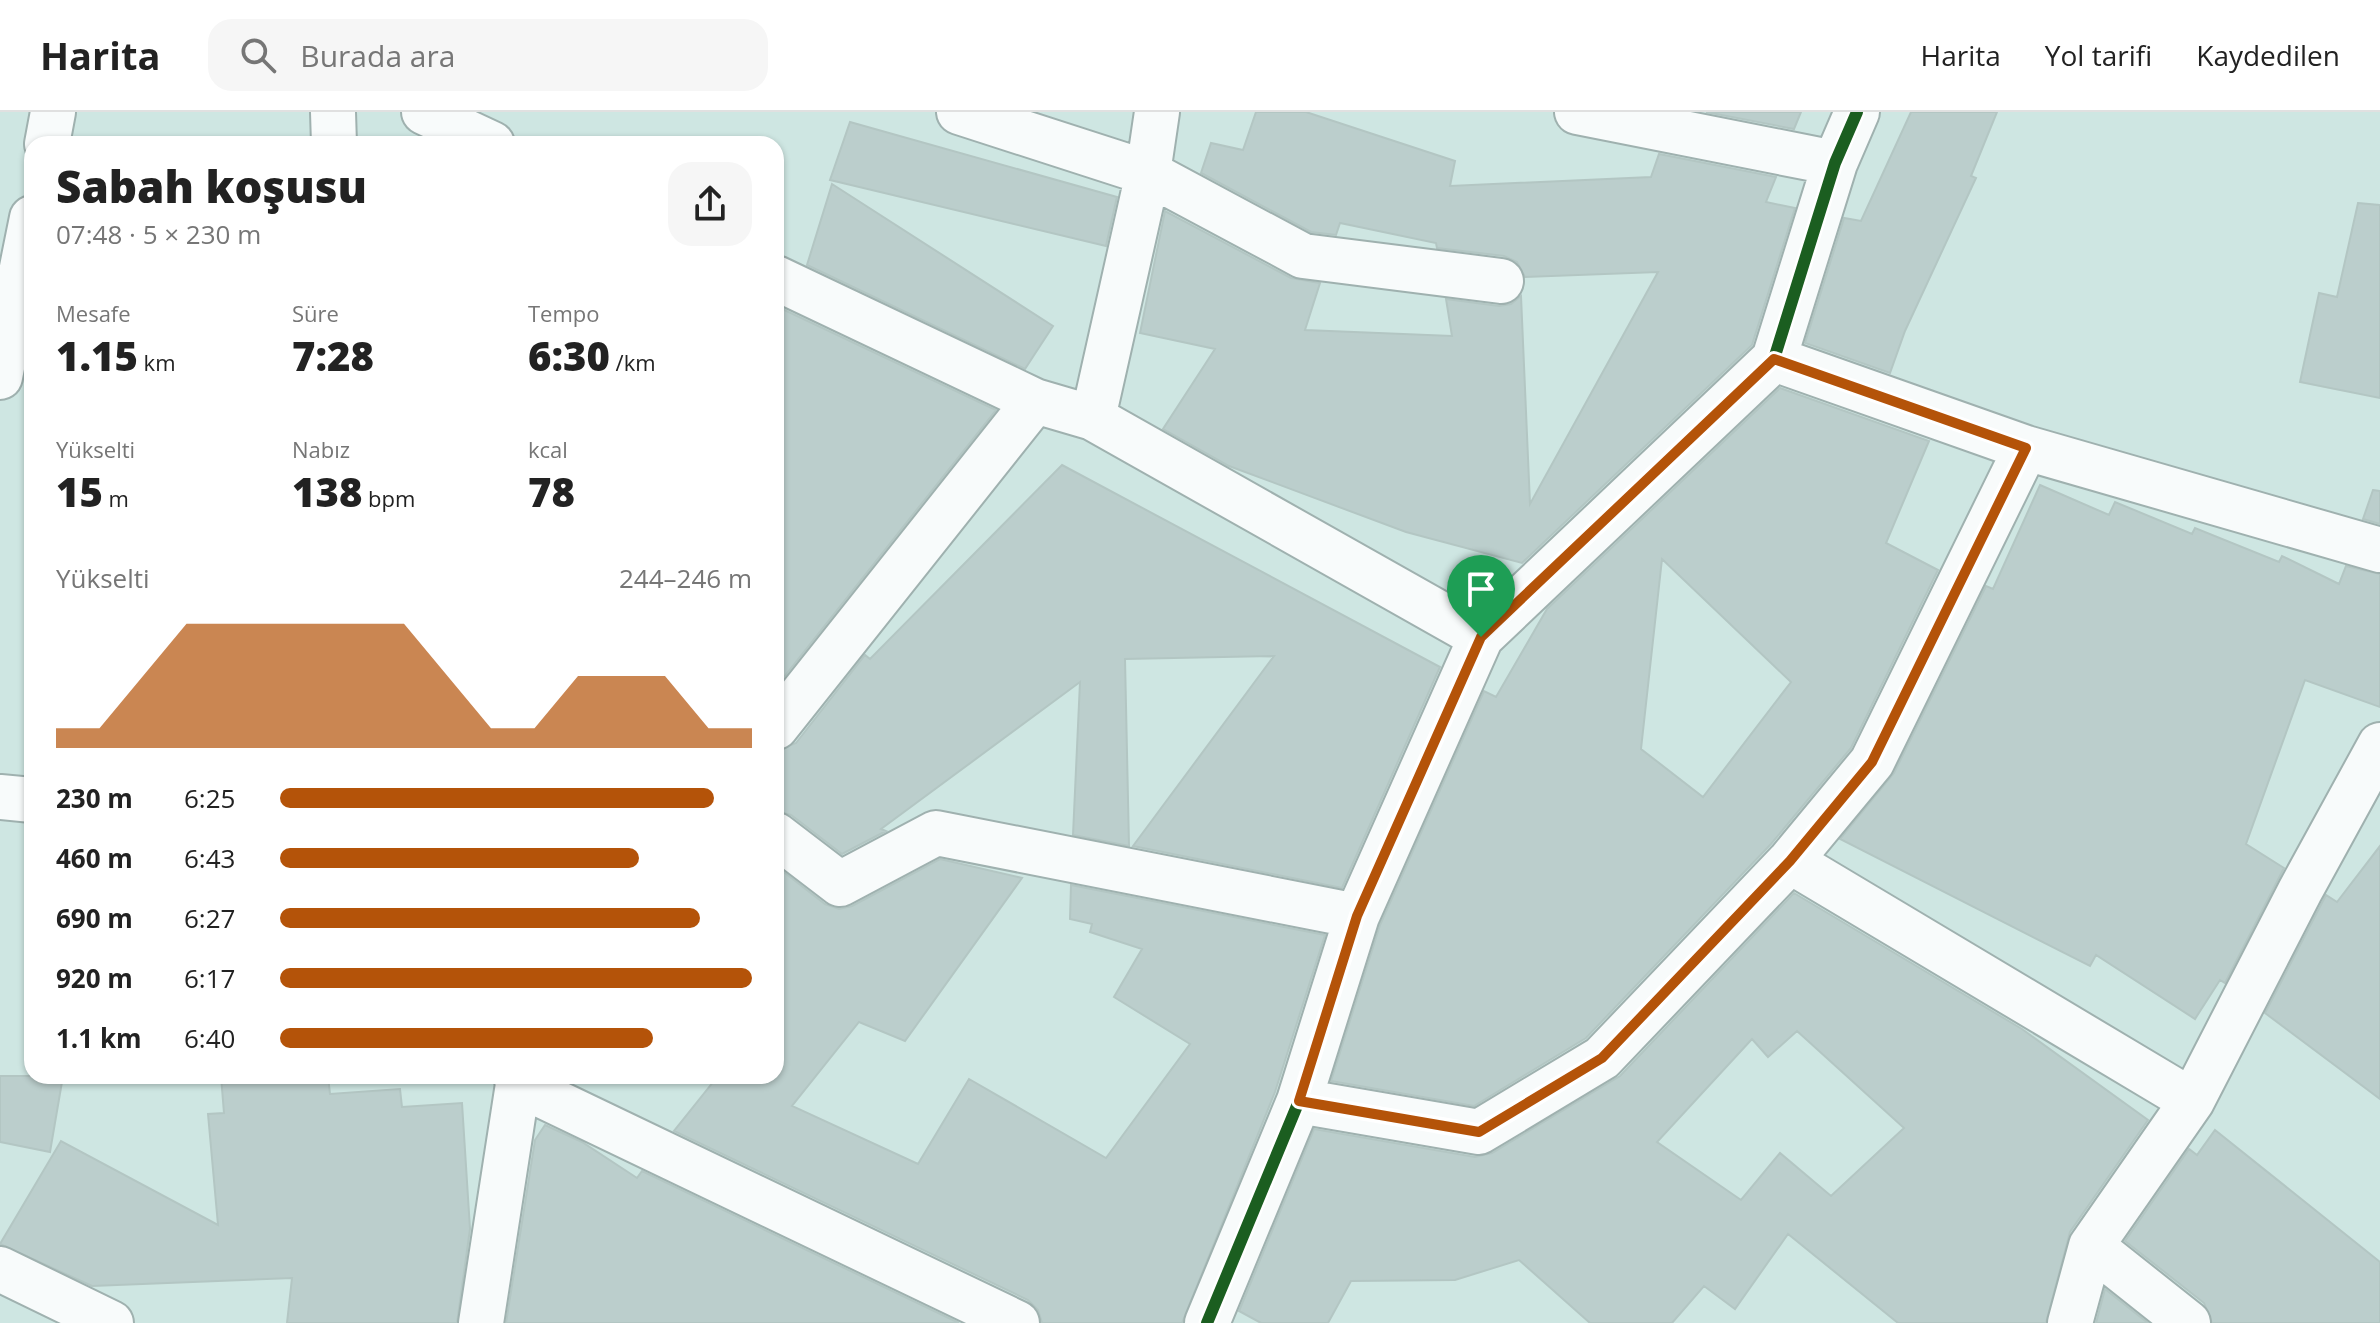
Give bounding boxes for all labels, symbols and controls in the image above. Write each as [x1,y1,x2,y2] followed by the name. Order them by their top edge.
[208,19,768,91] search box
[40,29,160,81] text: Harita
[236,33,280,77] icon: search
[300,35,455,76] text: Burada ara
[1921,36,2001,74] text: Harita
[2045,36,2152,74] text: Yol tarifi
[2196,36,2340,74] text: Kaydedilen
[56,156,367,216] text: Sabah koşusu
[668,162,752,246] button: share
[56,216,261,252] text: 07:48 · 5 × 230 m
[56,298,131,328] text: Mesafe
[292,298,339,328] text: Süre
[528,298,600,328] text: Tempo
[56,328,138,383] text: 1.15
[292,328,374,383] text: 7:28
[528,328,610,383] text: 6:30
[138,347,176,377] text: km
[610,347,656,377] text: /km
[56,434,135,464] text: Yükselti
[292,434,350,464] text: Nabız
[528,434,568,464] text: kcal
[56,464,103,519] text: 15
[292,464,362,519] text: 138
[528,464,575,519] text: 78
[103,483,129,513] text: m
[362,483,415,513] text: bpm
[1447,555,1515,637] pin
[56,560,150,596] text: Yükselti
[619,560,752,596] text: 244–246 m
[1459,567,1503,611] icon: arrive
[56,780,133,816] text: 230 m
[184,780,235,816] text: 6:25
[56,840,133,876] text: 460 m
[184,840,235,876] text: 6:43
[56,900,133,936] text: 690 m
[184,900,235,936] text: 6:27
[56,960,133,996] text: 920 m
[184,960,235,996] text: 6:17
[56,1020,142,1056] text: 1.1 km
[184,1020,235,1056] text: 6:40

